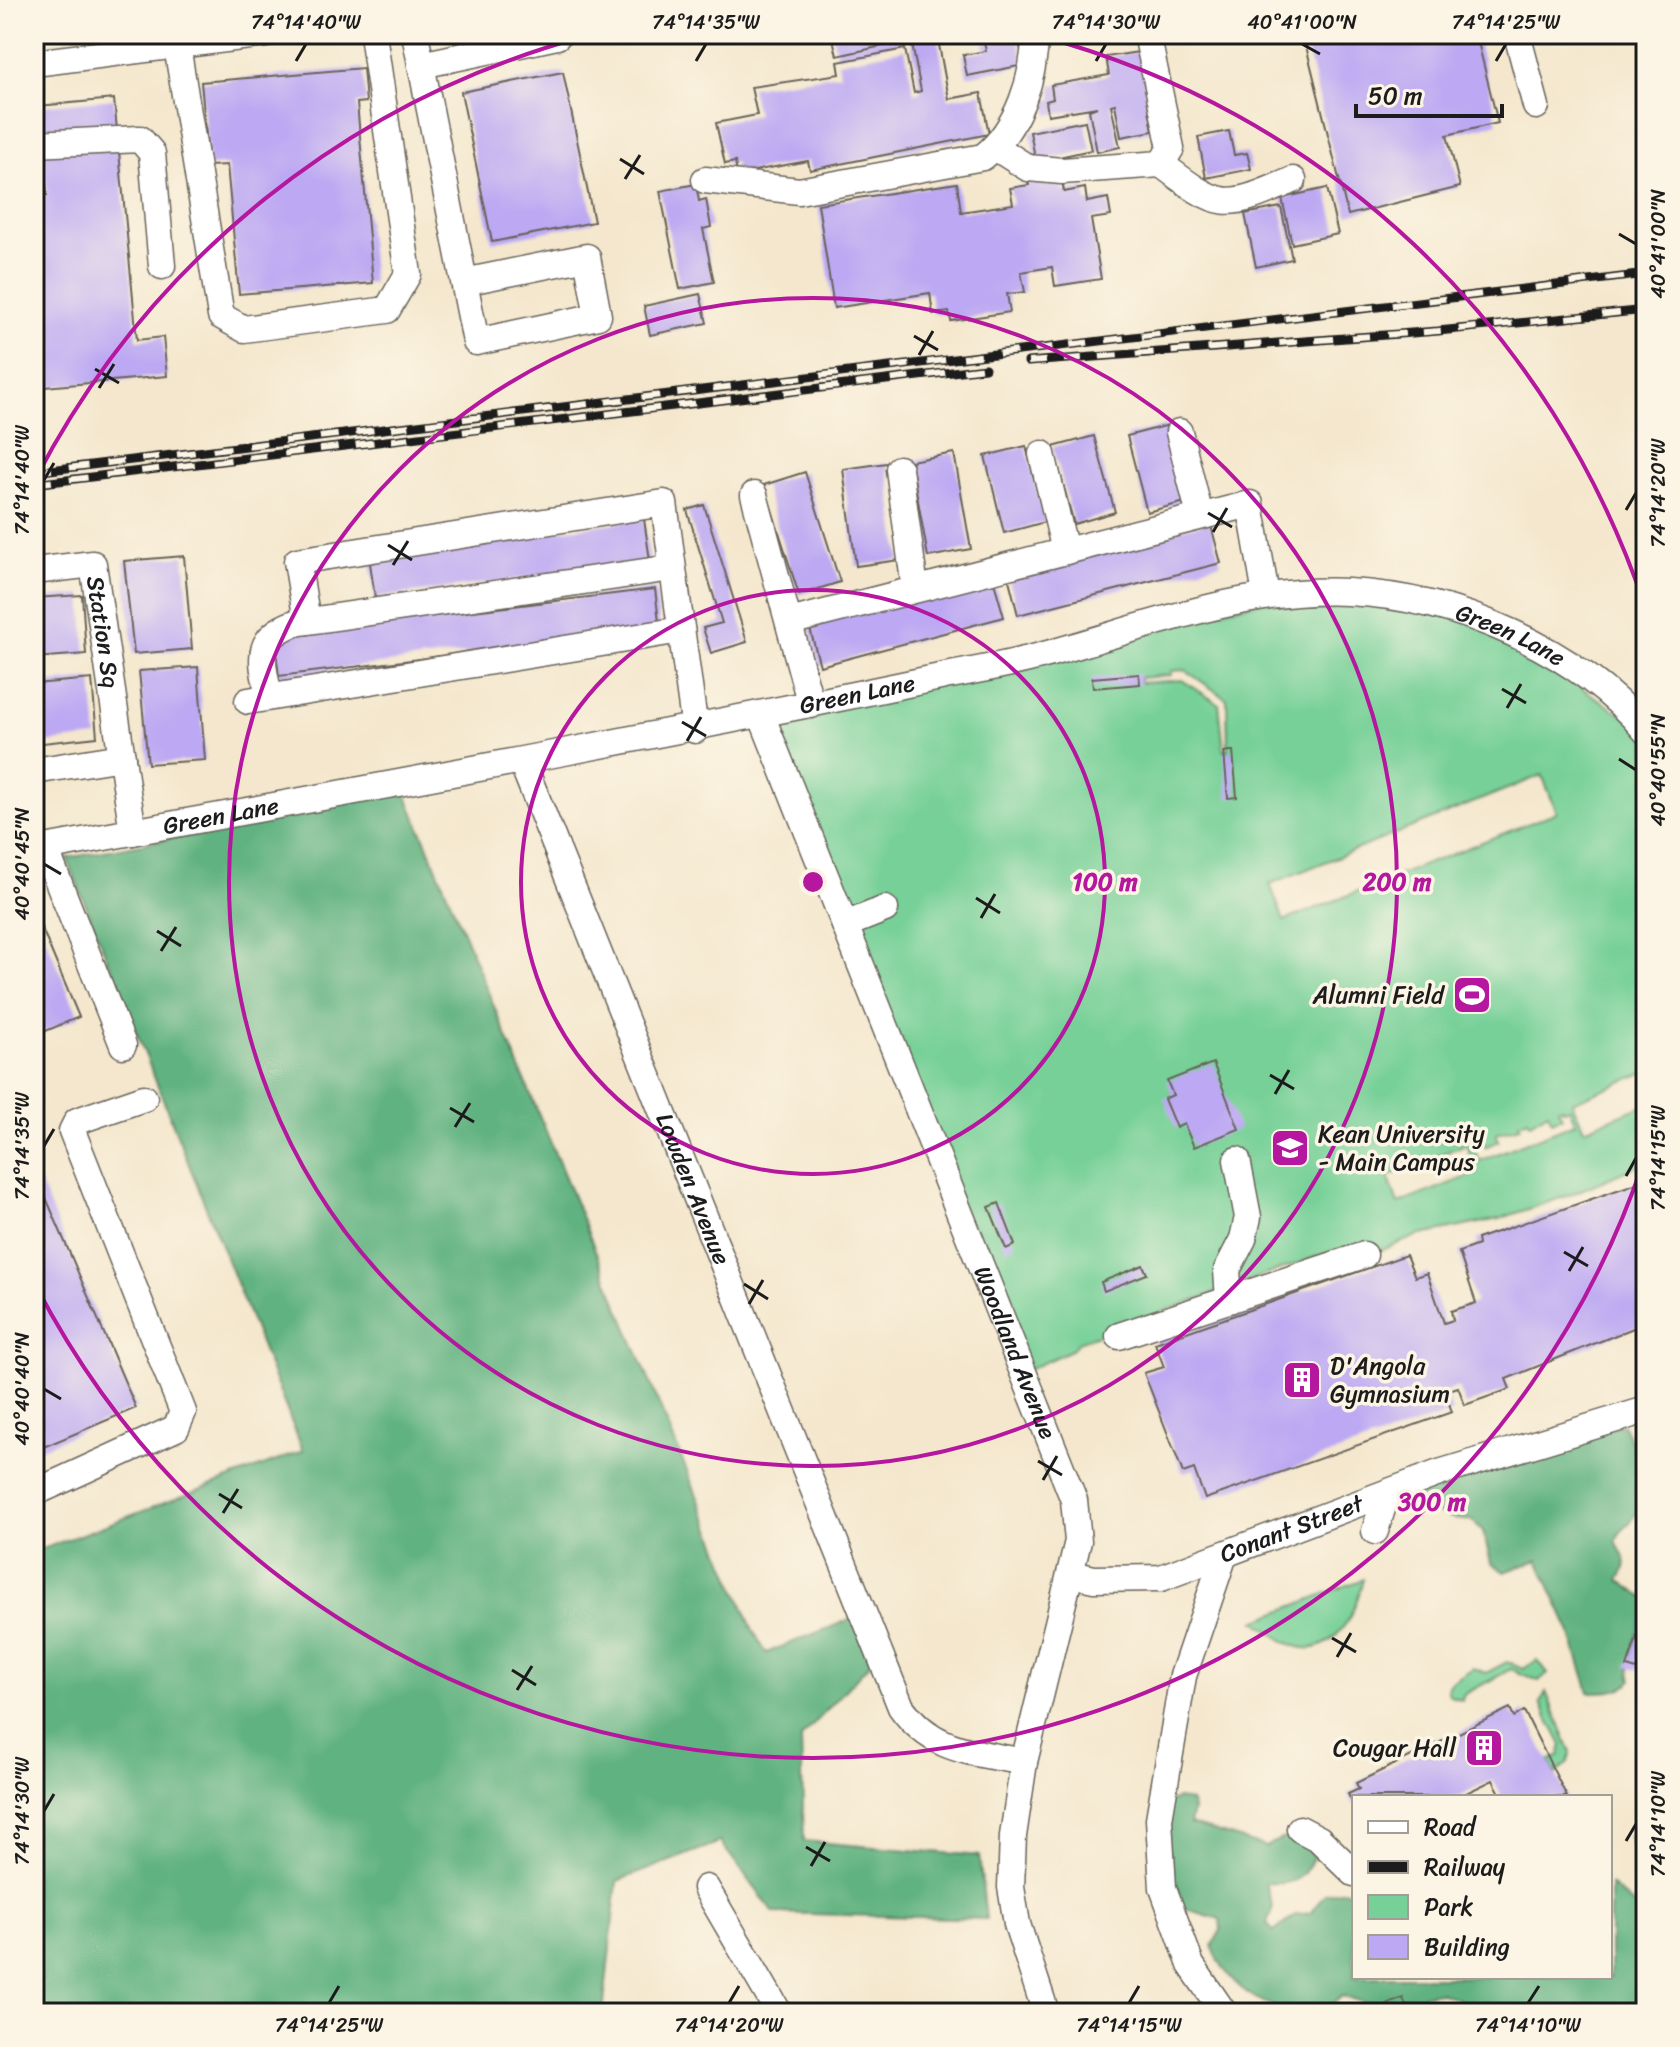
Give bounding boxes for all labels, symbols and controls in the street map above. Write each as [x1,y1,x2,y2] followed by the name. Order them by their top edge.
[251,5,362,40] text: 74°14'40"W
[652,5,761,40] text: 74°14'35"W
[1052,5,1161,40] text: 74°14'30"W
[1247,5,1357,40] text: 40°41'00"N
[1452,5,1561,40] text: 74°14'25"W
[1356,68,1502,118] scale bar
[1368,75,1423,117] text: 50 m
[1641,189,1676,299] text: 40°41'00"N
[5,424,40,535] text: 74°14'40"W
[1641,438,1676,547] text: 74°14'20"W
[74,573,132,691] street label: Station Sq
[1450,592,1574,678] street label: Green Lane
[796,662,919,726] street label: Green Lane
[1641,713,1676,826] text: 40°40'55"N
[159,784,282,847] street label: Green Lane
[5,807,40,921] text: 40°40'45"N
[1072,861,1138,903] text: 100 m
[1362,861,1432,903] text: 200 m
[799,868,827,896] centre of rings
[1312,974,1445,1016] place label: Alumni Field
[1451,974,1493,1016] sports icon: Alumni Field
[5,1091,40,1200] text: 74°14'35"W
[1641,1105,1676,1211] text: 74°14'15"W
[644,1106,743,1271] street label: Lowden Avenue
[1318,1113,1485,1183] place label: Kean University - Main Campus
[1269,1127,1311,1169] school or university icon: Kean University - Main Campus
[962,1260,1069,1446] street label: Woodland Avenue
[5,1332,40,1446] text: 40°40'40"N
[1330,1345,1450,1415] place label: D'Angola Gymnasium
[1281,1359,1323,1401] building icon: D'Angola Gymnasium
[1397,1481,1467,1523] text: 300 m
[1213,1482,1371,1575] street label: Conant Street
[1333,1727,1457,1769] place label: Cougar Hall
[1463,1727,1505,1769] building icon: Cougar Hall
[5,1756,40,1865] text: 74°14'30"W
[1641,1770,1676,1877] text: 74°14'10"W
[1352,1795,1612,1979] legend
[1424,1806,1478,1848] text: Road
[1424,1846,1506,1888] text: Railway
[1424,1886,1473,1928] text: Park
[1424,1926,1510,1968] text: Building
[275,2008,384,2043] text: 74°14'25"W
[675,2008,784,2043] text: 74°14'20"W
[1076,2008,1182,2043] text: 74°14'15"W
[1475,2008,1582,2043] text: 74°14'10"W

